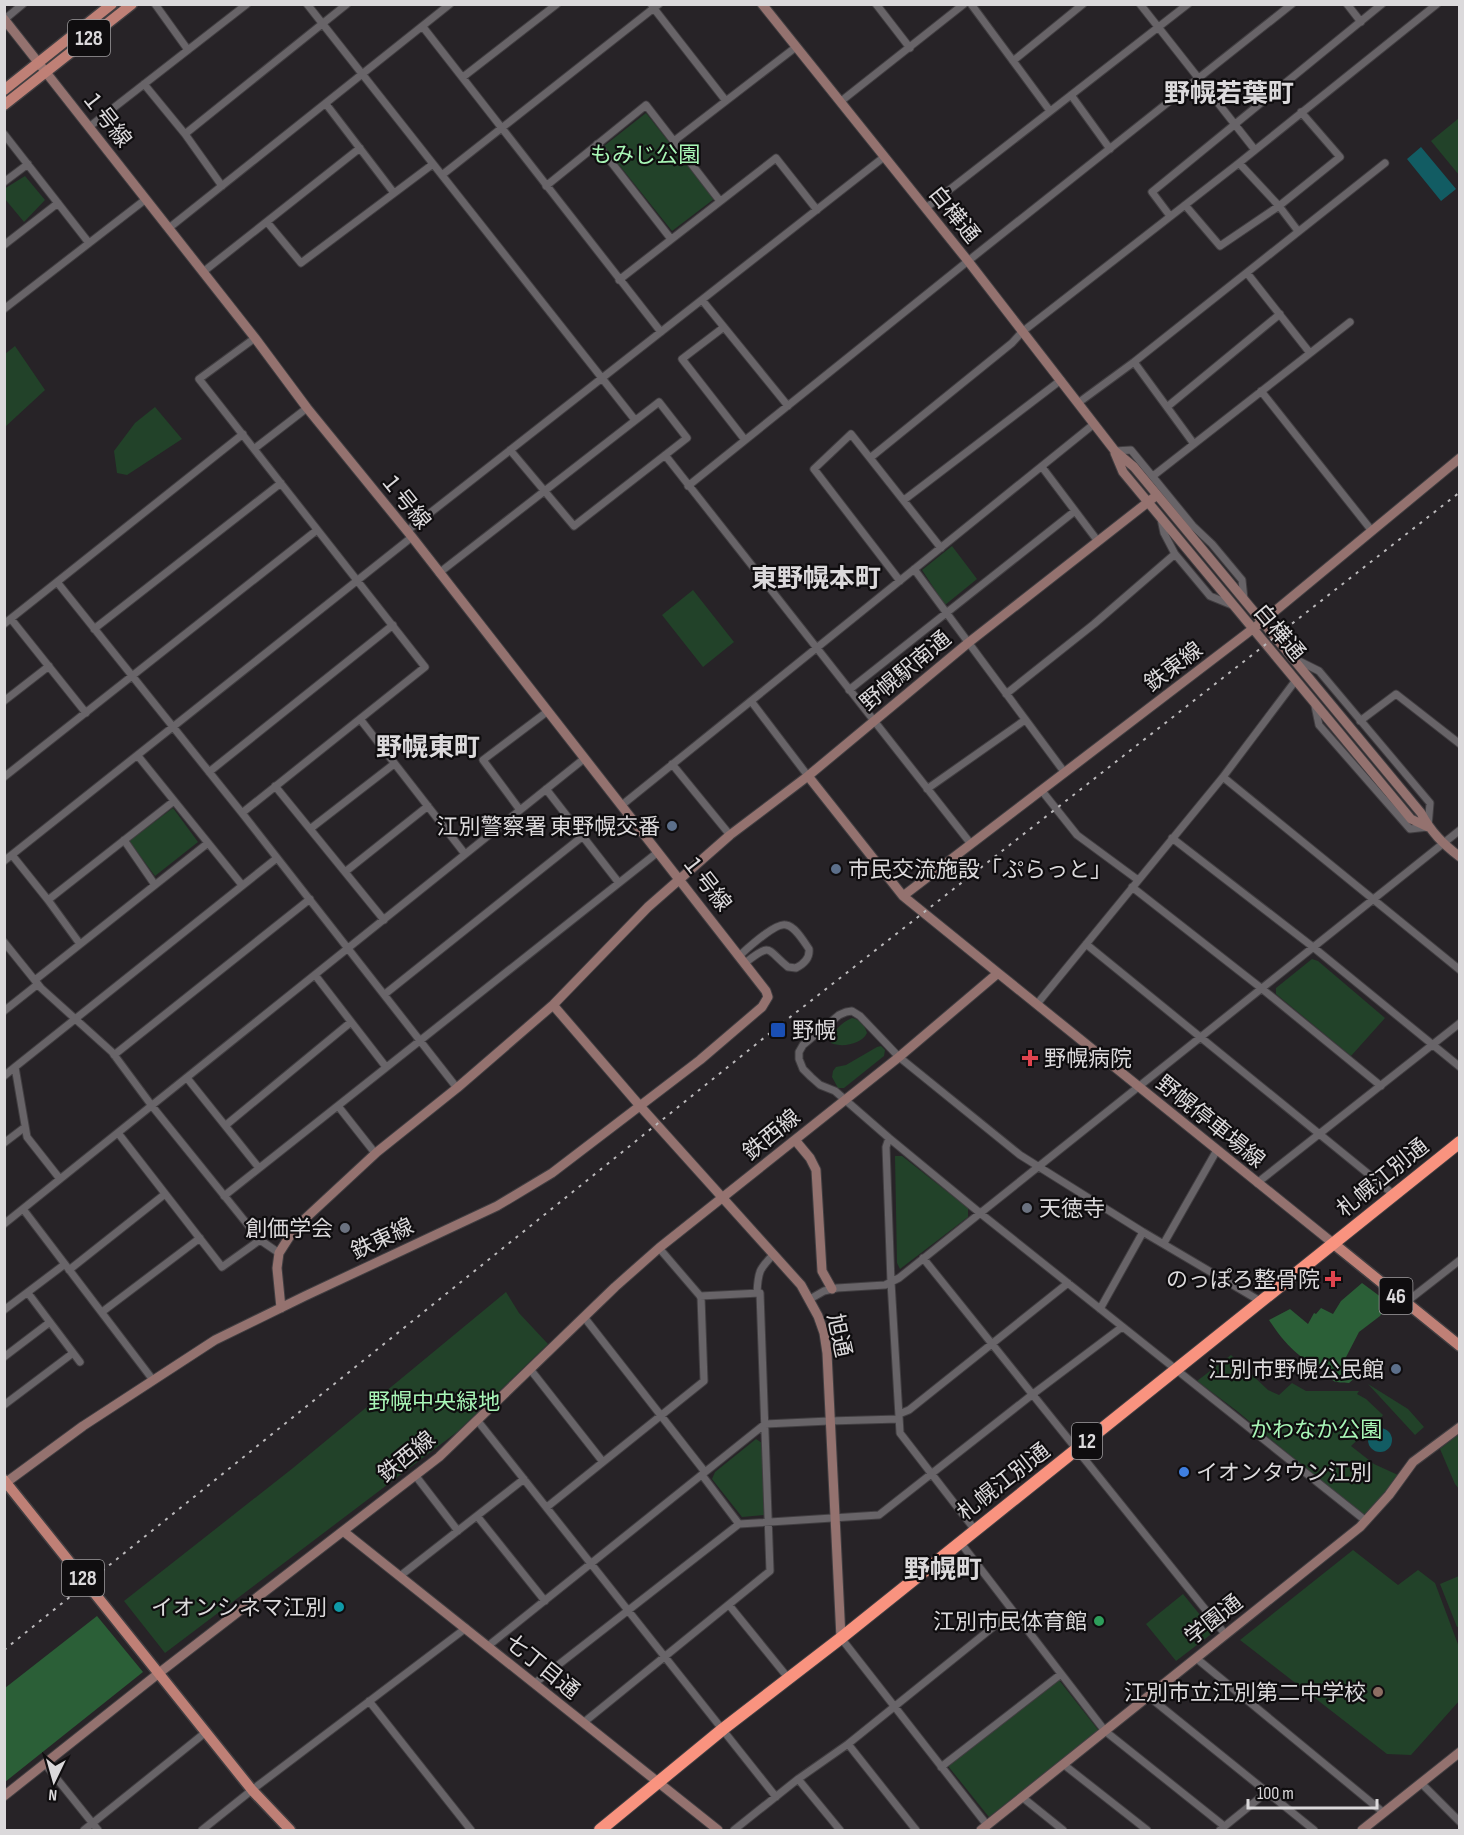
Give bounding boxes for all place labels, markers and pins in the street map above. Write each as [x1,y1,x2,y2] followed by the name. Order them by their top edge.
[437,814,660,841] place label: 江別警察署 東野幌交番
[665,819,679,833] marker: 江別警察署 東野幌交番
[848,857,1112,884] place label: 市民交流施設「ぷらっと」
[829,862,843,876] marker: 市民交流施設「ぷらっと」
[792,1018,836,1045] place label: 野幌
[769,1021,787,1039] marker: 野幌
[1044,1046,1132,1073] place label: 野幌病院
[1021,1049,1039,1067] marker: 野幌病院
[1039,1196,1105,1223] place label: 天徳寺
[1020,1201,1034,1215] marker: 天徳寺
[245,1216,333,1243] place label: 創価学会
[338,1221,352,1235] marker: 創価学会
[1166,1267,1320,1294] place label: のっぽろ整骨院
[1324,1270,1342,1288] marker: のっぽろ整骨院
[1208,1357,1384,1384] place label: 江別市野幌公民館
[1389,1362,1403,1376] marker: 江別市野幌公民館
[1196,1460,1372,1487] place label: イオンタウン江別
[1177,1465,1191,1479] marker: イオンタウン江別
[151,1595,327,1622] place label: イオンシネマ江別
[332,1600,346,1614] marker: イオンシネマ江別
[933,1609,1087,1636] place label: 江別市民体育館
[1092,1614,1106,1628] marker: 江別市民体育館
[1124,1680,1366,1707] place label: 江別市立江別第二中学校
[1371,1685,1385,1699] marker: 江別市立江別第二中学校

